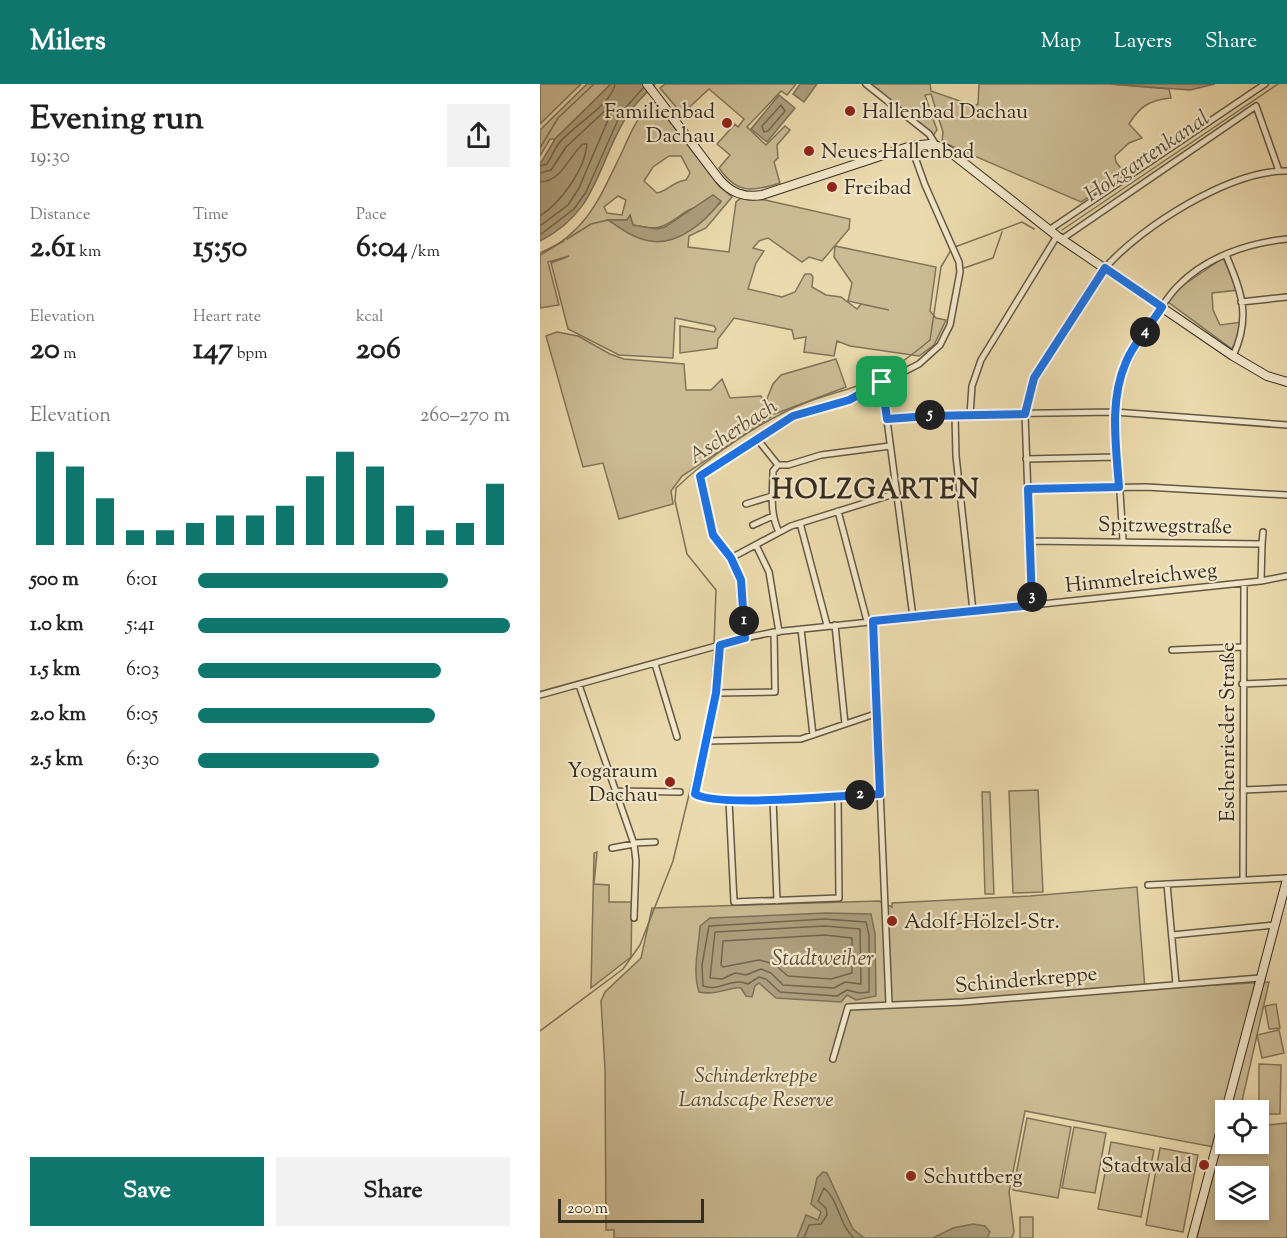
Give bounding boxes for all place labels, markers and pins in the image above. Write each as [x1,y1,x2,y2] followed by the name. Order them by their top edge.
[604,98,715,152] place label: Familienbad Dachau
[862,98,1028,128] place label: Hallenbad Dachau
[843,104,857,118] marker: Hallenbad Dachau
[720,116,734,130] marker: Familienbad Dachau
[821,138,975,168] place label: Neues Hallenbad
[802,144,816,158] marker: Neues Hallenbad
[844,174,912,204] place label: Freibad
[825,180,839,194] marker: Freibad
[1130,317,1160,347] pin: 4
[856,356,907,407] pin
[915,400,945,430] pin: 5
[1017,582,1047,612] pin: 3
[729,606,759,636] pin: 1
[567,757,658,811] place label: Yogaraum Dachau
[663,775,677,789] marker: Yogaraum Dachau
[845,780,875,810] pin: 2
[904,908,1060,938] place label: Adolf-Hölzel-Str.
[885,914,899,928] marker: Adolf-Hölzel-Str.
[1101,1152,1192,1182] place label: Stadtwald
[1197,1158,1211,1172] marker: Stadtwald
[923,1163,1023,1193] place label: Schuttberg
[904,1169,918,1183] marker: Schuttberg

